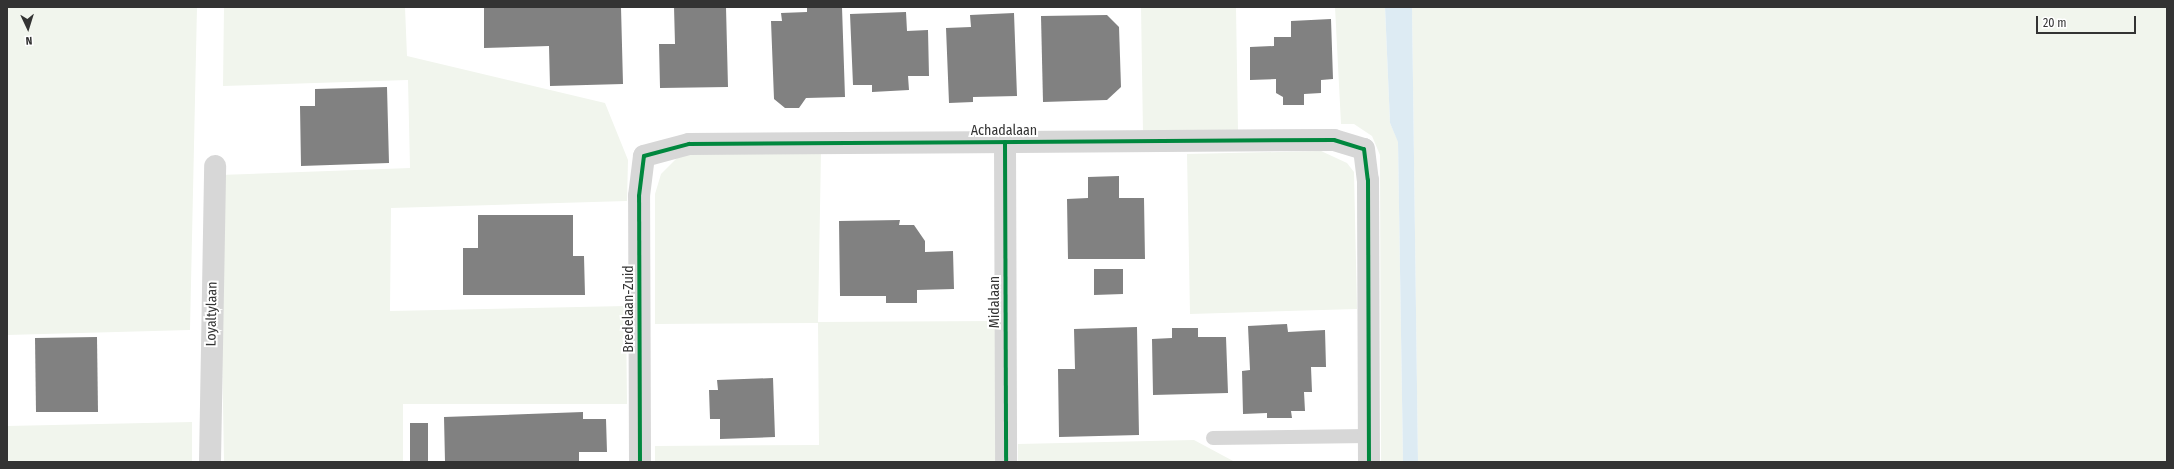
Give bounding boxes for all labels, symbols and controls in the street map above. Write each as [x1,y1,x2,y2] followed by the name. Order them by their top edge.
[8,8,48,48] north arrow
[2038,8,2138,34] scale bar
[2043,16,2067,30] text: 20 m
[25,34,33,47] text: N
[971,123,1037,139] street label: Achadalaan
[621,265,637,353] street label: Bredelaan-Zuid
[987,276,1003,328] street label: Midalaan
[203,281,221,347] street label: Loyaltylaan

